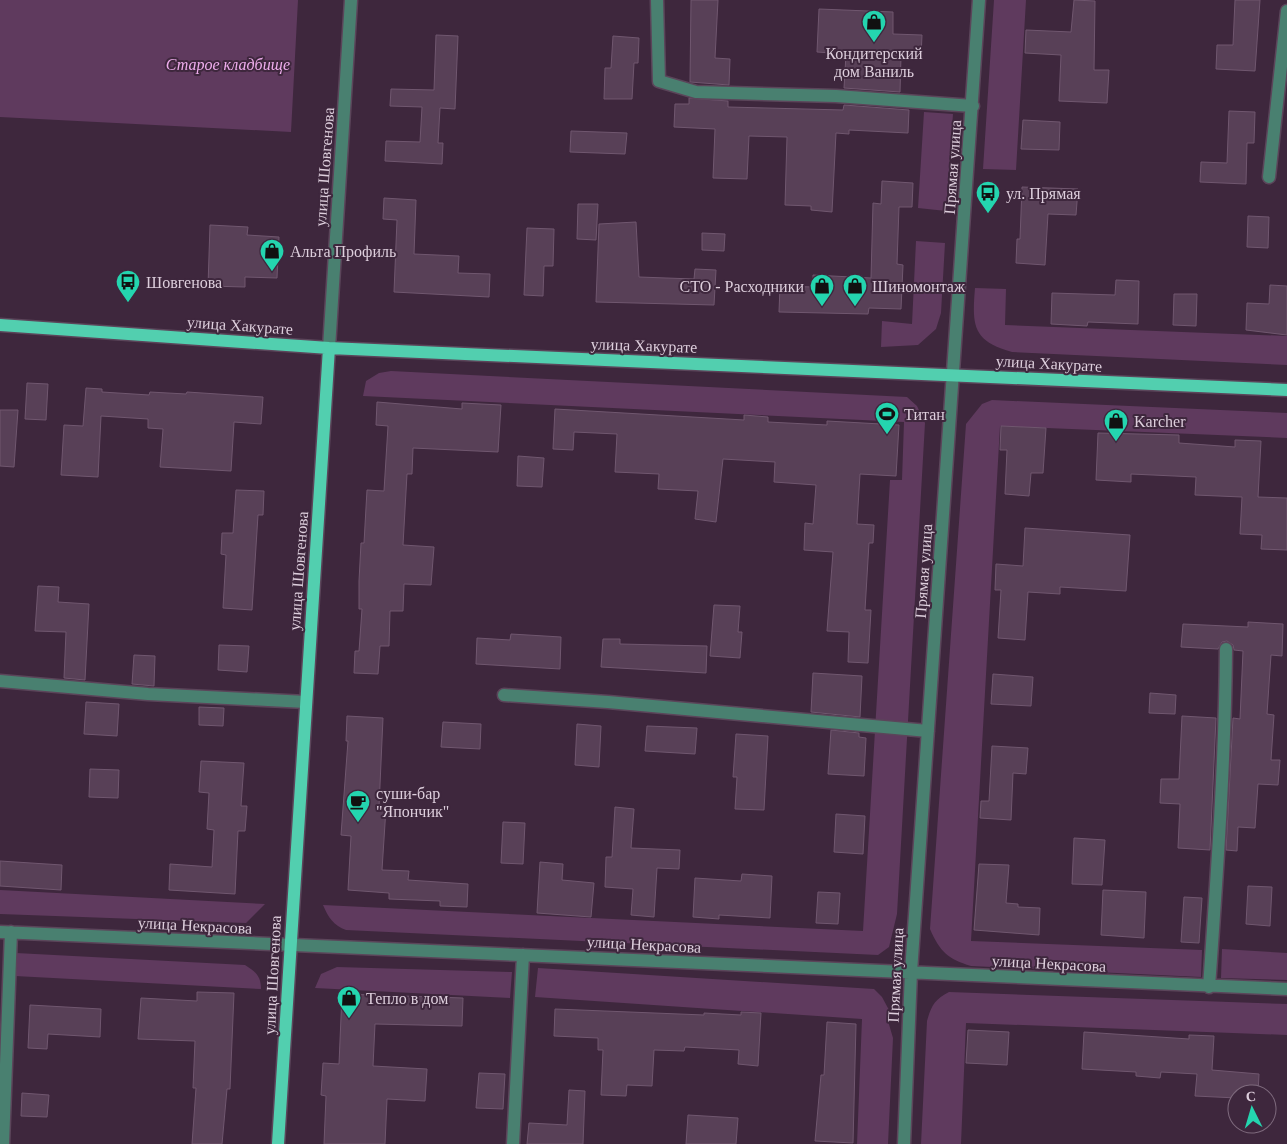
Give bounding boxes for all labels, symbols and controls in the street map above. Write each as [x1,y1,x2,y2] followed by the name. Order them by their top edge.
[861,9,887,43] shop icon: Кондитерский дом Ваниль
[825,45,923,81] place label: Кондитерский дом Ваниль
[166,56,290,74] park label: Старое кладбище
[312,107,338,227] street label: улица Шовгенова
[941,119,965,215] street label: Прямая улица
[975,180,1001,214] bus stop icon: ул. Прямая
[1006,185,1081,203] place label: ул. Прямая
[259,238,285,272] shop icon: Альта Профиль
[290,243,396,261] place label: Альта Профиль
[115,269,141,303] bus stop icon: Шовгенова
[809,273,835,307] shop icon: СТО - Расходники
[842,273,868,307] shop icon: Шиномонтаж
[146,274,222,291] place label: Шовгенова
[679,278,804,296] place label: СТО - Расходники
[872,278,966,295] place label: Шиномонтаж
[186,313,294,339] street label: улица Хакурате
[590,335,697,357] street label: улица Хакурате
[995,352,1103,376] street label: улица Хакурате
[874,401,900,435] sports icon: Титан
[904,406,945,423] place label: Титан
[1103,408,1129,442] shop icon: Karcher
[1134,413,1186,430] place label: Karcher
[286,511,312,631] street label: улица Шовгенова
[912,523,936,619] street label: Прямая улица
[376,785,449,820] place label: суши-бар "Япончик"
[345,789,371,823] cafe icon: суши-бар "Япончик"
[137,914,253,938] street label: улица Некрасова
[261,915,285,1035] street label: улица Шовгенова
[885,927,907,1023] street label: Прямая улица
[586,933,702,957] street label: улица Некрасова
[991,952,1107,976] street label: улица Некрасова
[336,985,362,1019] shop icon: Тепло в дом
[366,990,448,1008] place label: Тепло в дом
[1227,1084,1277,1134] north arrow
[1245,1089,1257,1104] text: С

